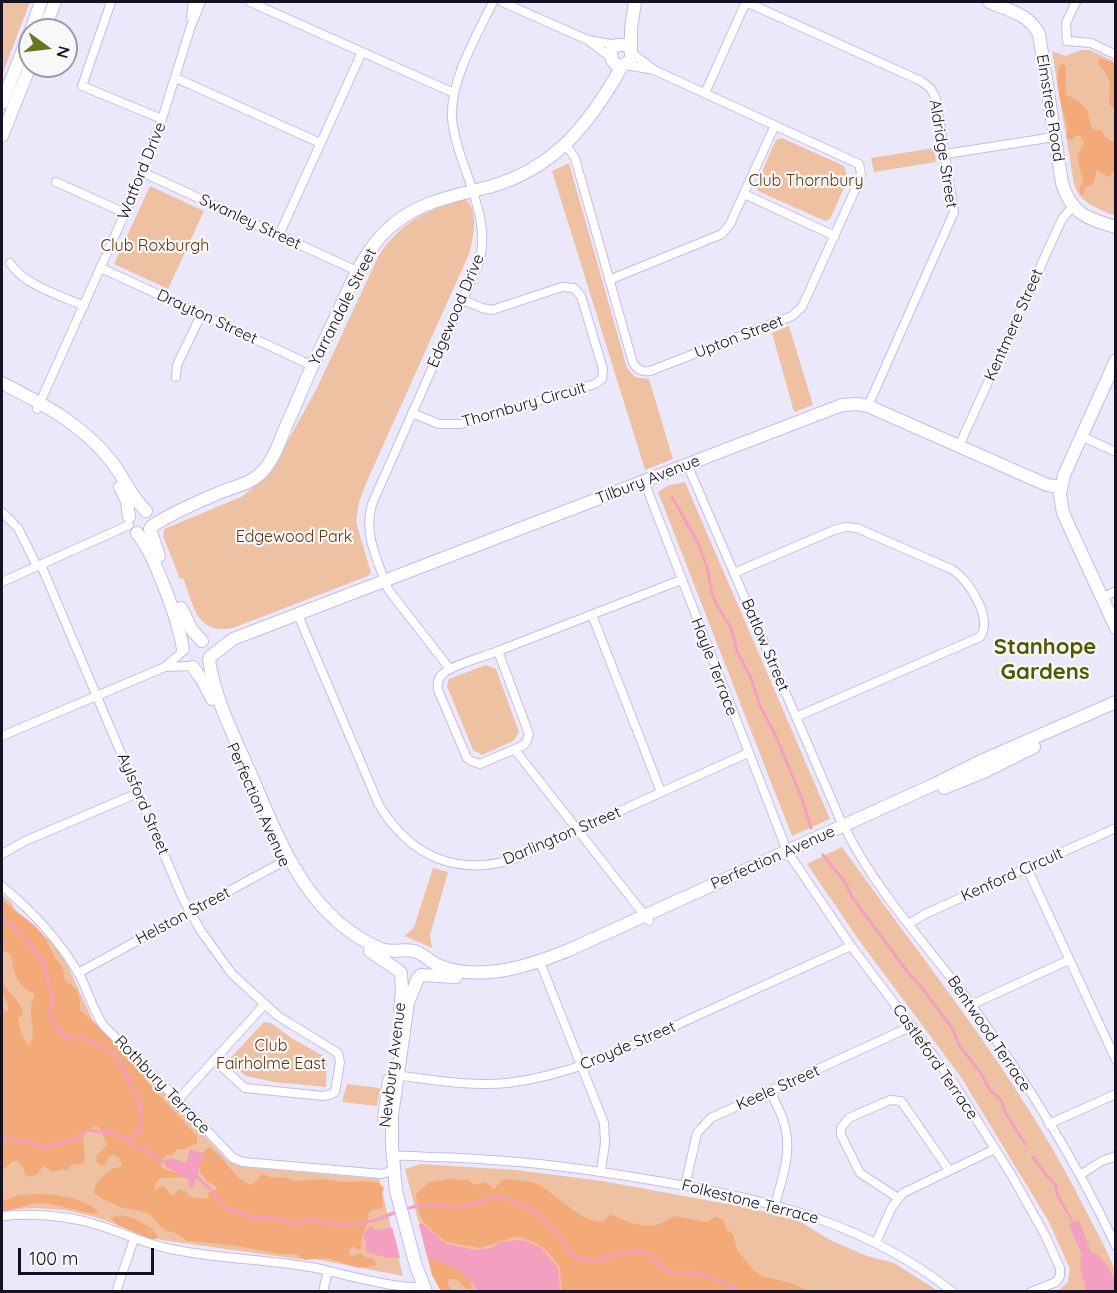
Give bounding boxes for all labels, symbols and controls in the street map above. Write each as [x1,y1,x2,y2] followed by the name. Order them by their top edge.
[18,18,78,78] north arrow
[52,44,75,60] text: N
[1032,53,1068,163] street label: Elmstree Road
[925,98,961,210] street label: Aldridge Street
[114,120,170,222] street label: Watford Drive
[748,171,864,191] park label: Club Thornbury
[196,190,304,254] street label: Swanley Street
[101,236,209,256] park label: Club Roxburgh
[305,245,381,369] street label: Yarrandale Street
[423,251,489,371] street label: Edgewood Drive
[981,266,1047,384] street label: Kentmere Street
[154,285,260,349] street label: Drayton Street
[692,311,786,363] street label: Upton Street
[460,378,588,432] street label: Thornbury Circuit
[593,451,703,509] street label: Tilbury Avenue
[236,527,352,547] park label: Edgewood Park
[737,596,793,694] street label: Batlow Street
[687,615,741,719] street label: Hayle Terrace
[994,634,1096,686] district label: Stanhope Gardens
[222,740,294,870] street label: Perfection Avenue
[113,750,173,858] street label: Aylsford Street
[500,803,624,869] street label: Darlington Street
[708,822,838,894] street label: Perfection Avenue
[958,844,1066,906] street label: Kenford Circuit
[133,883,233,949] street label: Helston Street
[943,972,1035,1096] street label: Bentwood Terrace
[376,1001,410,1129] street label: Newbury Avenue
[888,1001,982,1123] street label: Castleford Terrace
[577,1017,679,1075] street label: Croyde Street
[110,1032,214,1138] street label: Rothbury Terrace
[216,1036,326,1074] park label: Club Fairholme East
[733,1061,823,1115] street label: Keele Street
[680,1176,820,1228] street label: Folkestone Terrace
[21,1236,158,1274] scale bar
[29,1247,78,1270] text: 100 m

